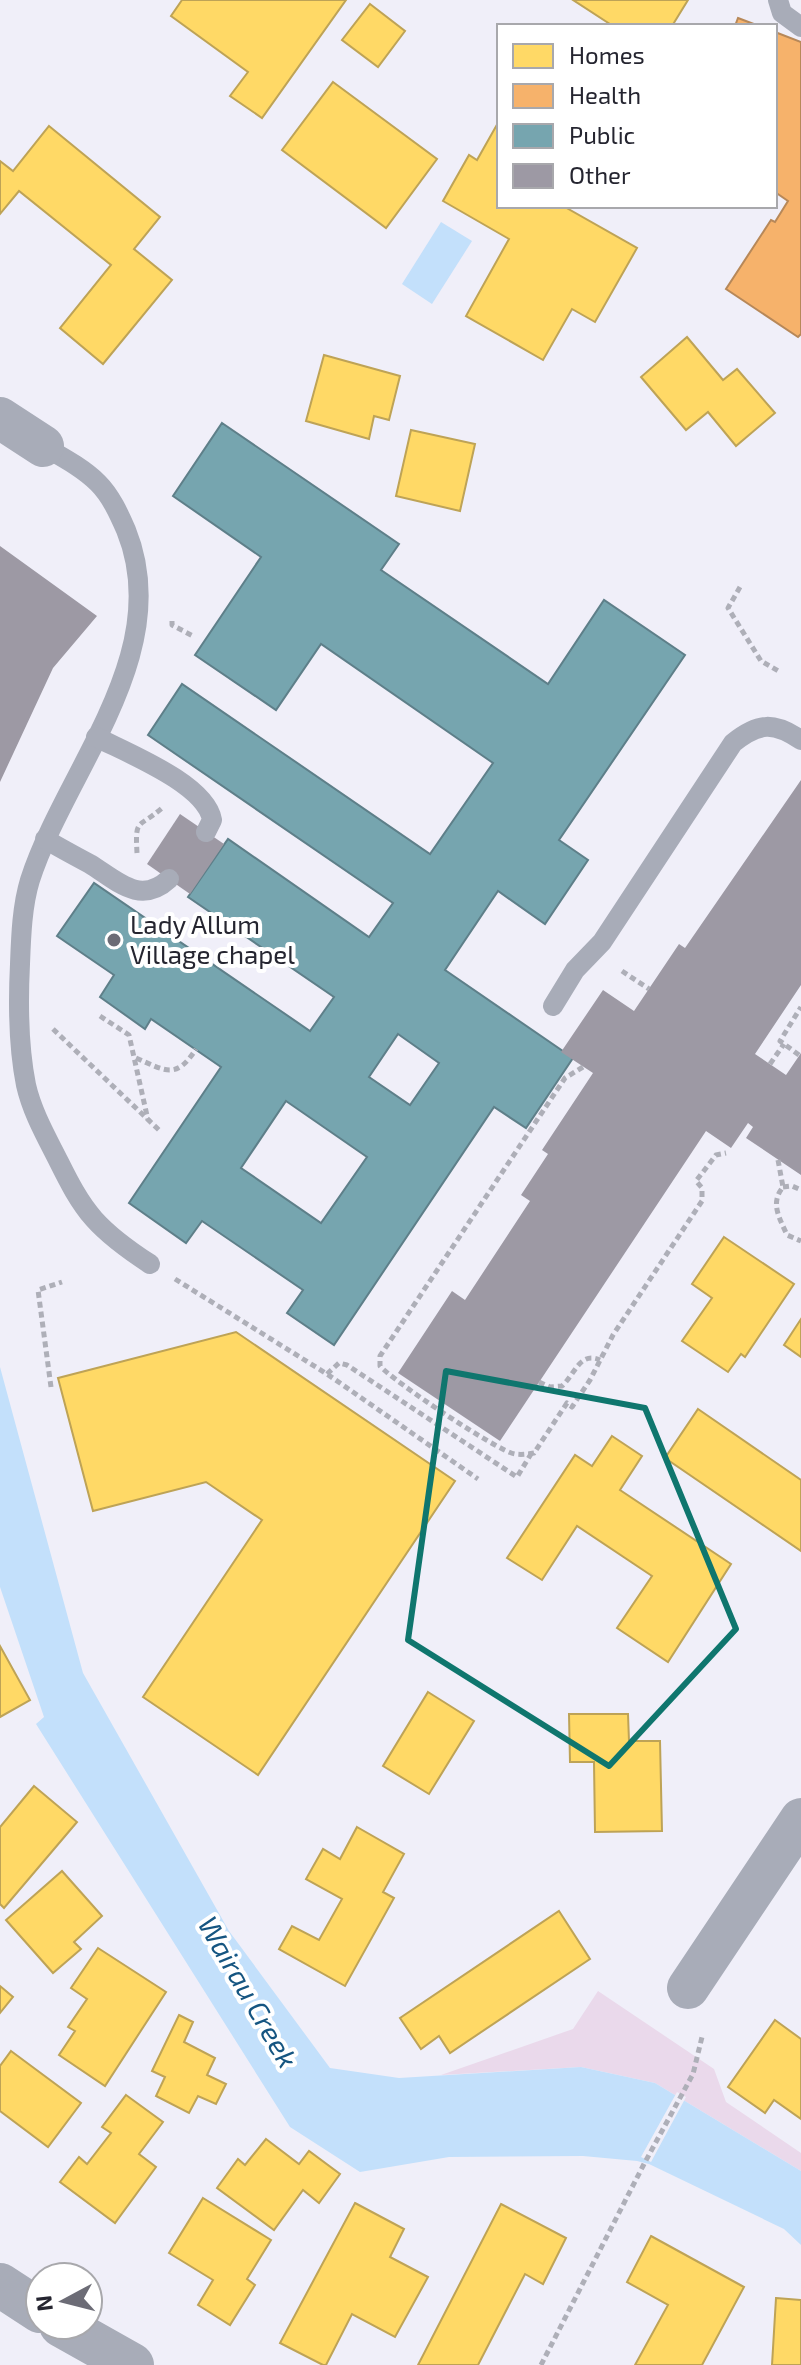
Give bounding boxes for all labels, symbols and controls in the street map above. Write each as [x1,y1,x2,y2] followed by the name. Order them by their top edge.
[497,24,777,208] legend
[569,40,645,69] text: Homes
[569,80,641,109] text: Health
[569,120,635,149] text: Public
[569,160,631,189] text: Other
[130,908,295,969] place label: Lady Allum Village chapel
[105,931,123,949] marker: Lady Allum Village chapel
[192,1910,306,2073] water label: Wairau Creek
[24,2261,104,2341] north arrow
[29,2294,57,2313] text: N

